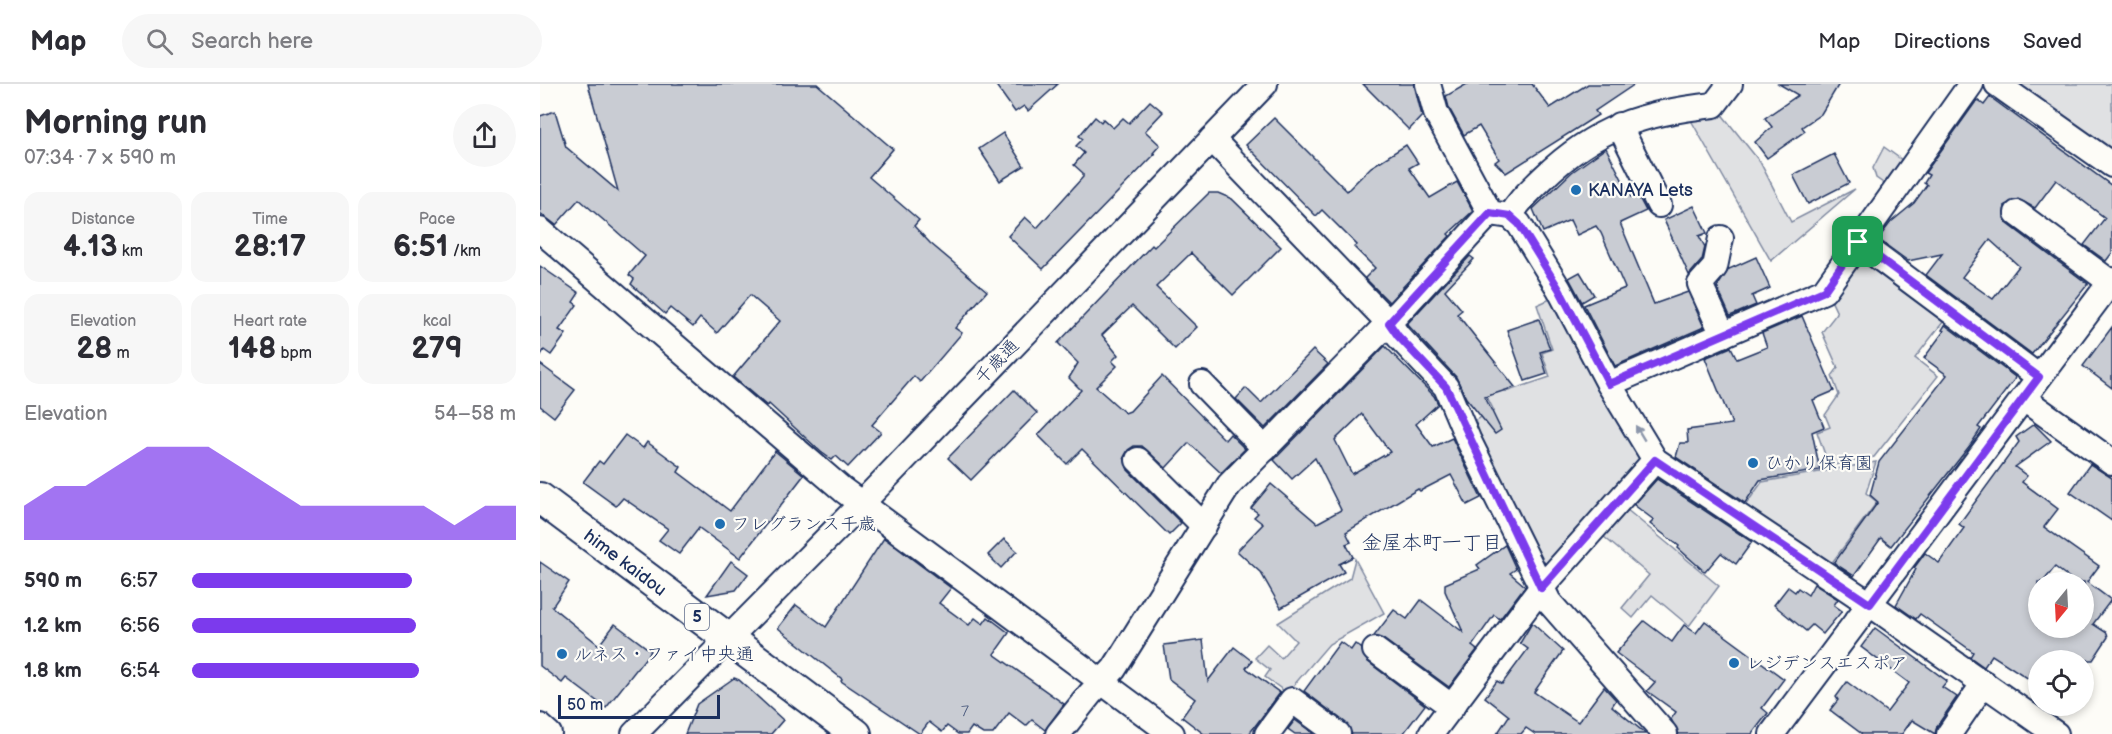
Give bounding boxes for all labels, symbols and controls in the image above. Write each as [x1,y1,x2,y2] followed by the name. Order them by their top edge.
[122,14,542,68] search box
[30,25,86,58] text: Map
[143,25,176,58] icon: search
[191,28,313,55] text: Search here
[1818,29,1861,54] text: Map
[1894,29,1990,54] text: Directions
[2023,29,2082,54] text: Saved
[24,103,207,143] text: Morning run
[453,104,516,167] button: share
[24,146,176,170] text: 07:34 · 7 × 590 m
[1588,180,1693,201] place label: KANAYA Lets
[1569,183,1583,197] marker: KANAYA Lets
[71,210,135,229] text: Distance
[252,210,288,229] text: Time
[419,210,455,229] text: Pace
[1832,216,1883,267] pin
[1841,225,1874,258] icon: arrive
[63,229,118,265] text: 4.13
[234,229,306,265] text: 28:17
[393,229,448,265] text: 6:51
[118,242,143,261] text: km
[448,242,481,261] text: /km
[70,312,136,331] text: Elevation
[233,312,307,331] text: Heart rate
[423,312,451,331] text: kcal
[76,331,112,367] text: 28
[228,331,276,367] text: 148
[411,331,463,367] text: 279
[971,335,1023,389] street label: 千歳通
[112,344,130,363] text: m
[276,344,312,363] text: bpm
[24,402,107,426] text: Elevation
[434,402,516,426] text: 54–58 m
[1635,425,1646,441] one-way arrow
[1765,453,1873,474] place label: ひかり保育園
[1746,456,1760,470] marker: ひかり保育園
[732,514,876,535] place label: フレグランス千歳
[713,517,727,531] marker: フレグランス千歳
[580,525,670,601] street label: hime kaidou
[1362,531,1502,555] district label: 金屋本町一丁目
[24,569,82,593] text: 590 m
[120,569,158,593] text: 6:57
[2028,572,2094,638] north arrow
[2028,572,2094,716] map controls
[685,604,709,630] road number: 5
[24,614,82,638] text: 1.2 km
[120,614,160,638] text: 6:56
[574,644,754,665] place label: ルネス・ファイ中央通
[555,647,569,661] marker: ルネス・ファイ中央通
[2028,650,2094,716] button: locate
[1746,653,1908,674] place label: レジデンスエスポア
[1727,656,1741,670] marker: レジデンスエスポア
[24,659,82,683] text: 1.8 km
[120,659,160,683] text: 6:54
[558,692,720,720] scale bar
[567,696,603,715] text: 50 m
[957,702,973,721] house number: ７

